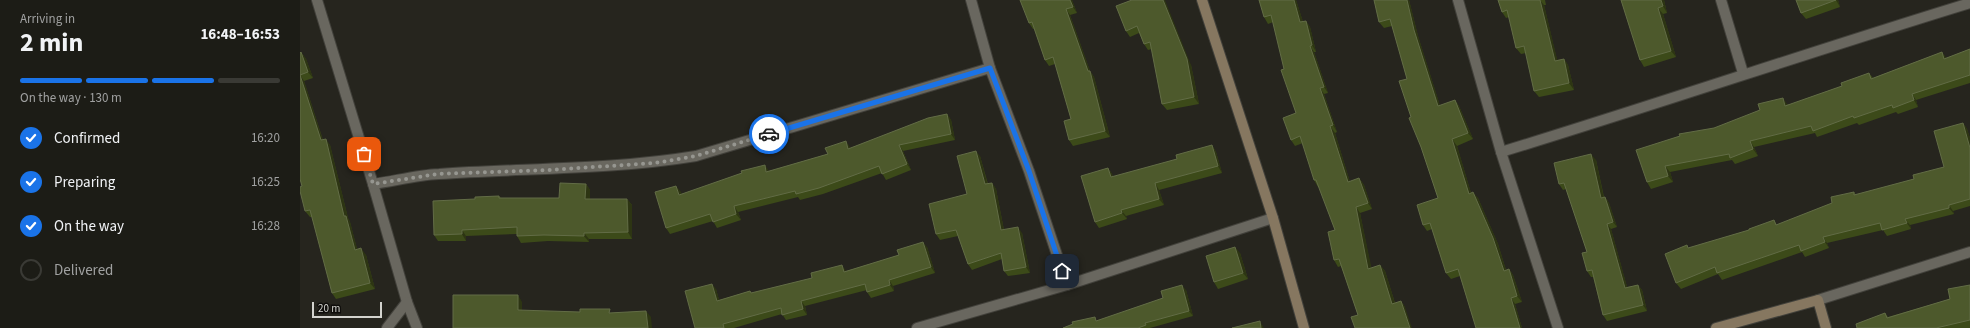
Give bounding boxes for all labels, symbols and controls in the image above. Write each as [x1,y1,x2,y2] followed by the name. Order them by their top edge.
[20,10,75,28] text: Arriving in
[20,24,83,61] text: 2 min
[200,24,280,45] text: 16:48–16:53
[20,89,122,107] text: On the way · 130 m
[749,114,789,154] courier
[758,123,780,145] icon: car
[20,127,42,149] icon: check
[54,128,120,149] text: Confirmed
[251,129,280,147] text: 16:20
[347,137,381,171] pin
[353,143,375,165] icon: bag
[20,171,42,193] icon: check
[54,172,115,193] text: Preparing
[251,173,280,191] text: 16:25
[20,215,42,237] icon: check
[54,216,124,237] text: On the way
[251,217,280,235] text: 16:28
[1045,254,1079,288] pin
[54,260,113,281] text: Delivered
[1051,260,1073,282] icon: home
[312,300,382,319] scale bar
[318,301,340,316] text: 20 m

